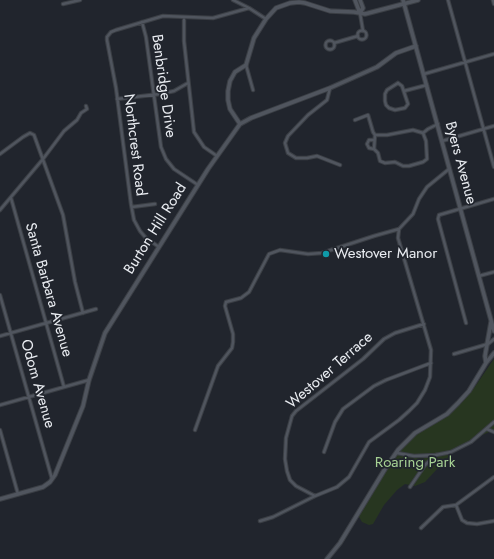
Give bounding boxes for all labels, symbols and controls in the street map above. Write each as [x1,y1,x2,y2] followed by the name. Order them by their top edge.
[147,33,179,139] street label: Benbridge Drive
[119,93,149,197] street label: Northcrest Road
[440,120,480,206] street label: Byers Avenue
[121,180,191,278] street label: Burton Hill Road
[20,221,76,359] street label: Santa Barbara Avenue
[334,245,437,263] place label: Westover Manor
[321,249,331,259] marker: Westover Manor
[283,329,377,413] street label: Westover Terrace
[16,338,58,430] street label: Odom Avenue
[375,454,455,472] park label: Roaring Park

